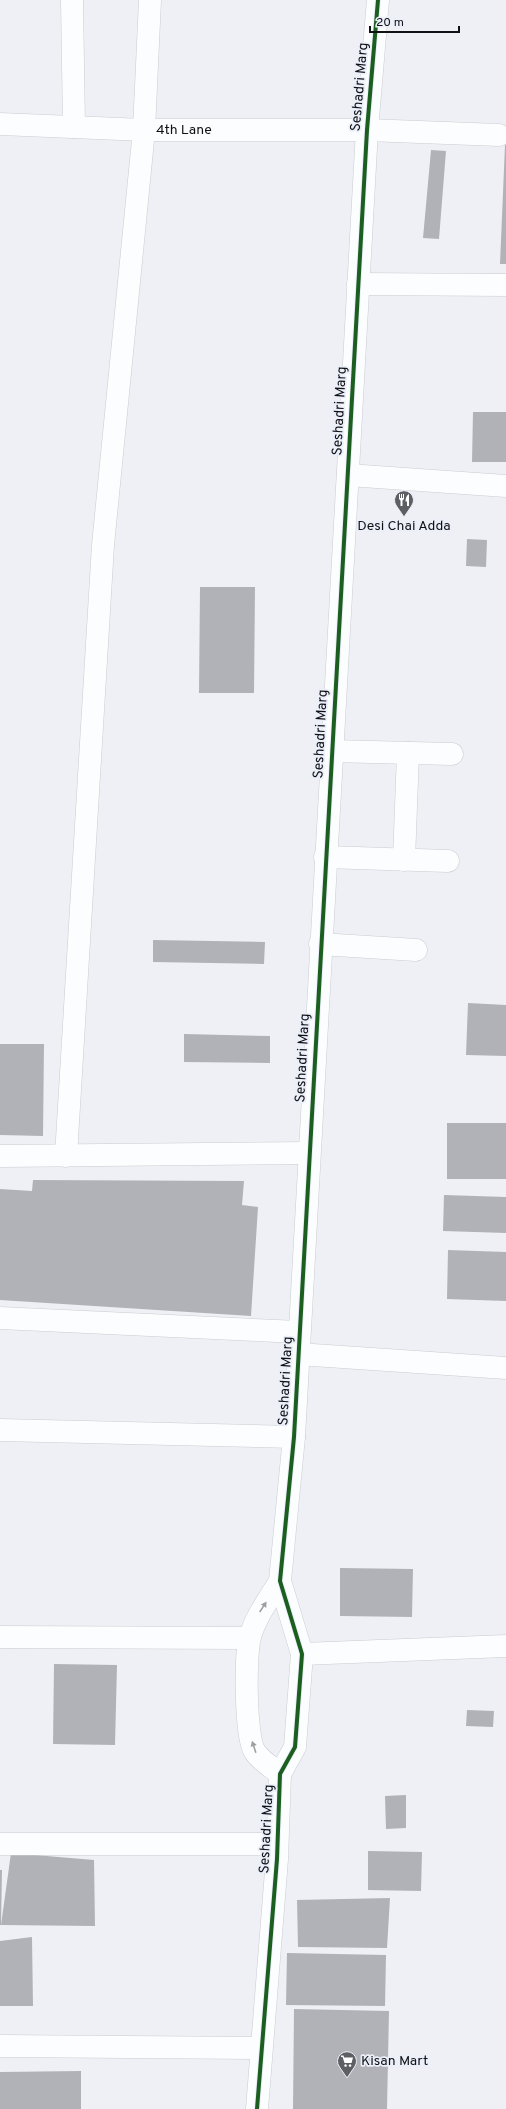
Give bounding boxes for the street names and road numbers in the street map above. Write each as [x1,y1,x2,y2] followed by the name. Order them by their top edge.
[348,42,372,132] street label: Seshadri Marg
[156,122,212,139] street label: 4th Lane
[329,366,351,456] street label: Seshadri Marg
[310,689,332,779] street label: Seshadri Marg
[292,1013,314,1103] street label: Seshadri Marg
[275,1336,297,1426] street label: Seshadri Marg
[256,1784,278,1874] street label: Seshadri Marg

